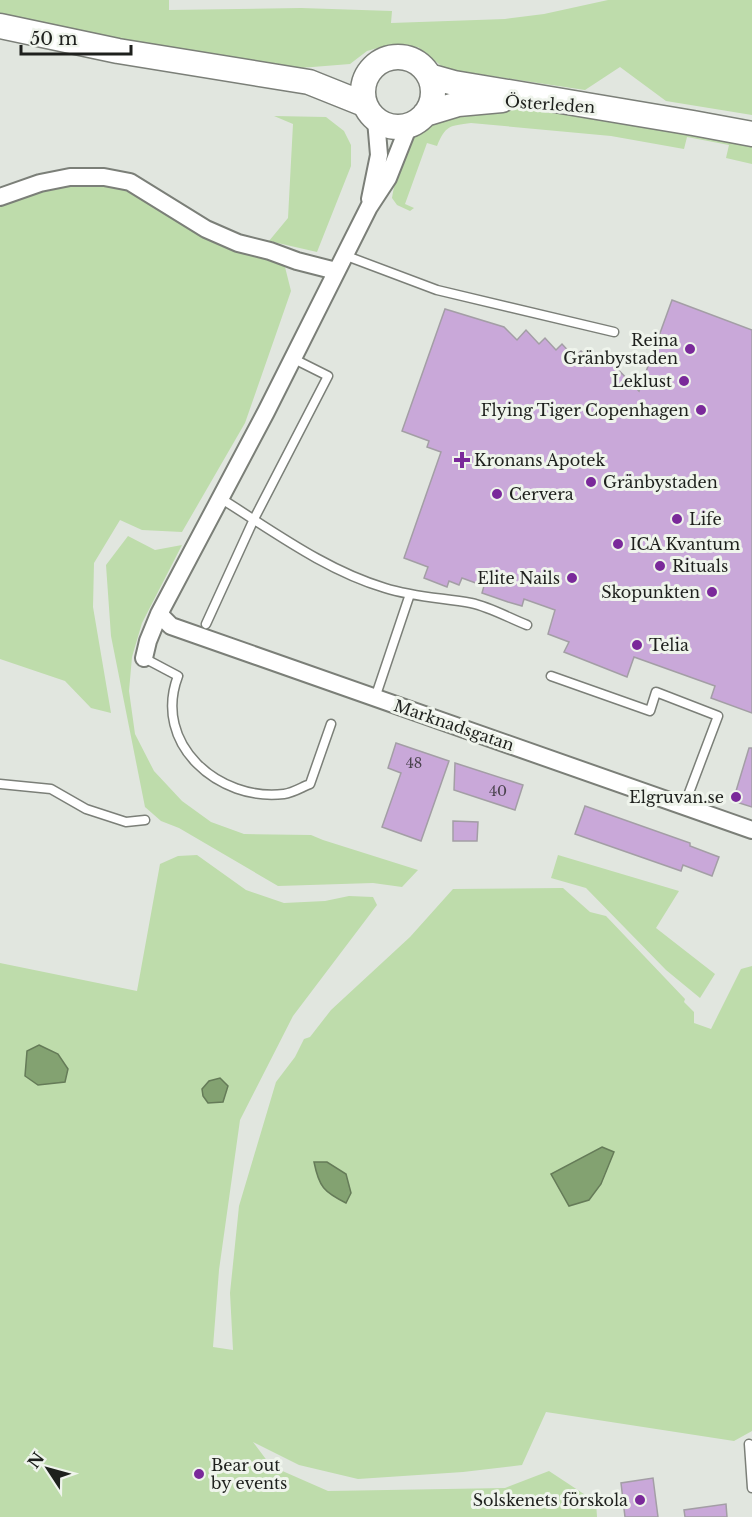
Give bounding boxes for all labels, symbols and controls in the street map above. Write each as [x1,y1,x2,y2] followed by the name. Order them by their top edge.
[21,18,130,56] scale bar
[30,28,78,50] text: 50 m
[504,91,596,117] street label: Österleden
[563,330,678,368] place label: Reina Gränbystaden
[683,342,697,356] marker: Reina Gränbystaden
[612,371,672,391] place label: Leklust
[677,374,691,388] marker: Leklust
[481,400,689,420] place label: Flying Tiger Copenhagen
[694,403,708,417] marker: Flying Tiger Copenhagen
[474,450,605,470] place label: Kronans Apotek
[455,453,469,467] marker: Kronans Apotek
[603,472,718,492] place label: Gränbystaden
[584,475,598,489] marker: Gränbystaden
[509,484,574,504] place label: Cervera
[490,487,504,501] marker: Cervera
[689,509,722,529] place label: Life
[670,512,684,526] marker: Life
[630,534,740,554] place label: ICA Kvantum
[611,537,625,551] marker: ICA Kvantum
[672,556,728,576] place label: Rituals
[653,559,667,573] marker: Rituals
[477,568,560,588] place label: Elite Nails
[565,571,579,585] marker: Elite Nails
[601,582,700,602] place label: Skopunkten
[705,585,719,599] marker: Skopunkten
[649,635,689,655] place label: Telia
[630,638,644,652] marker: Telia
[391,695,517,755] street label: Marknadsgatan
[406,754,422,772] house number: 48
[489,782,507,800] house number: 40
[629,787,724,807] place label: Elgruvan.se
[729,790,743,804] marker: Elgruvan.se
[18,1439,78,1499] north arrow
[23,1448,48,1472] text: N
[210,1455,287,1493] place label: Bear out by events
[192,1467,206,1481] marker: Bear out by events
[473,1490,628,1510] place label: Solskenets förskola
[633,1493,647,1507] marker: Solskenets förskola

